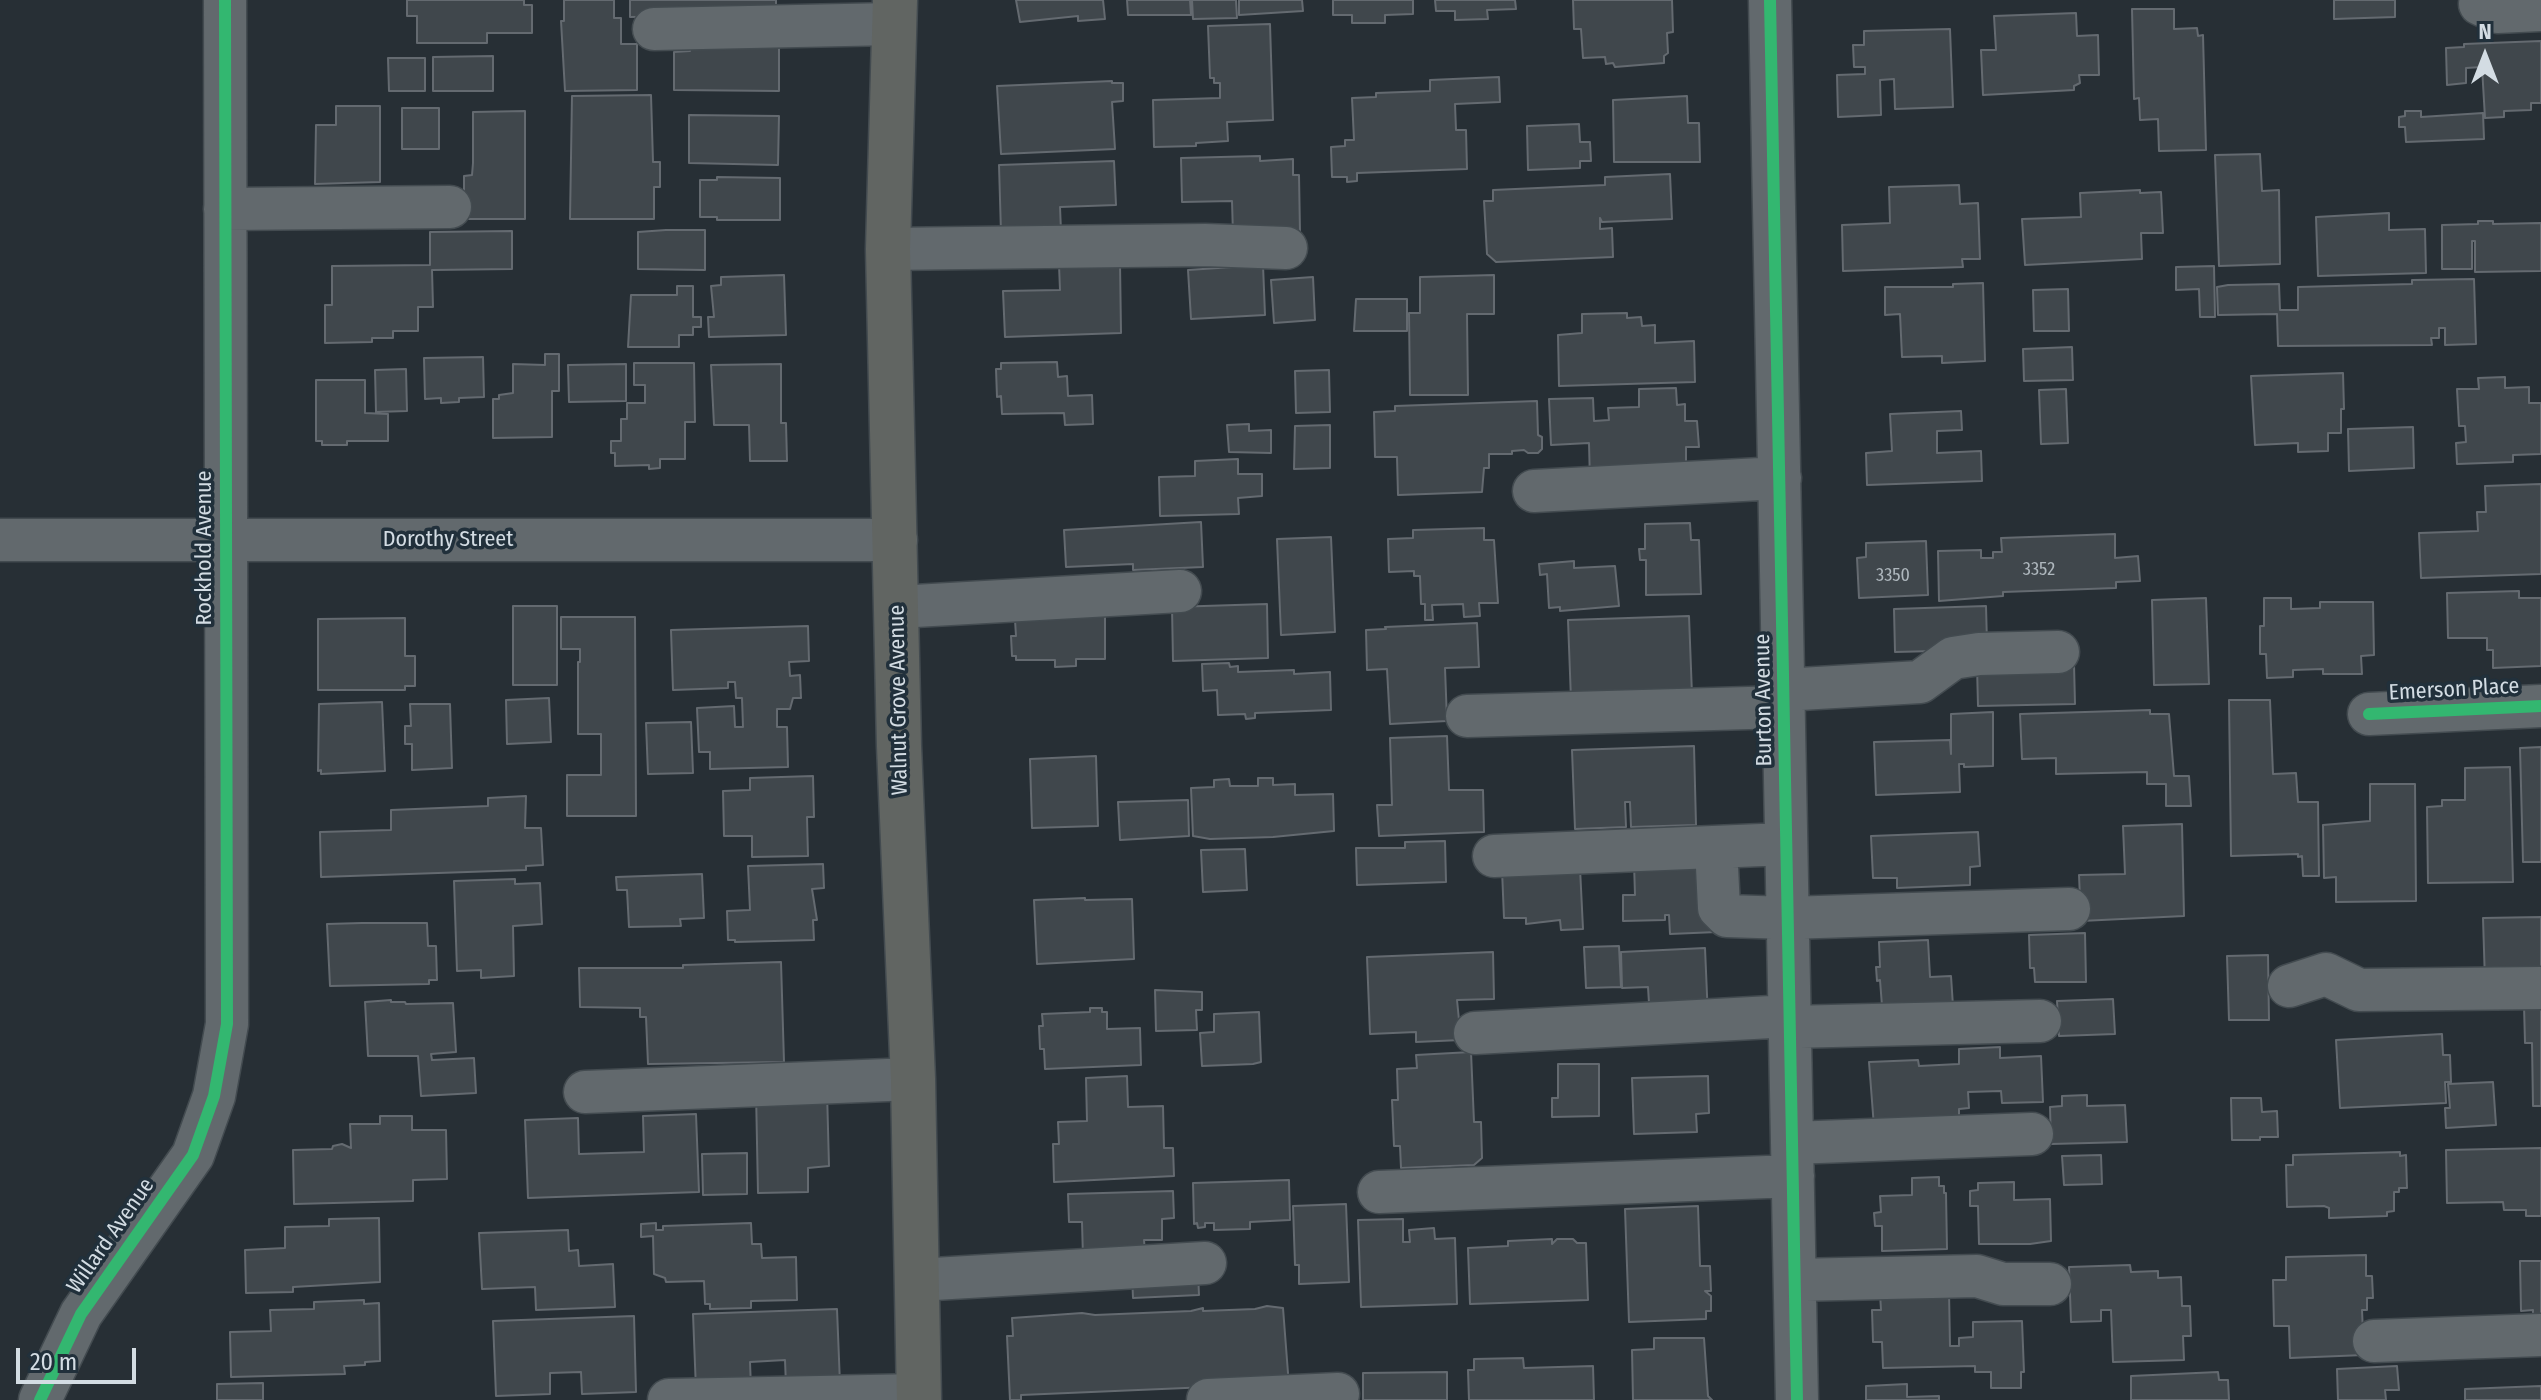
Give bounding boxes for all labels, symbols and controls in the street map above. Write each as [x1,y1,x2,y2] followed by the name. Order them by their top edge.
[2445,16,2525,96] north arrow
[2478,18,2492,45] text: N
[192,471,218,625] street label: Rockhold Avenue
[383,527,513,553] street label: Dorothy Street
[2023,559,2055,581] house number: 3352
[1876,565,1910,587] house number: 3350
[884,604,914,796] street label: Walnut Grove Avenue
[1750,634,1778,766] street label: Burton Avenue
[2388,673,2520,707] street label: Emerson Place
[62,1173,160,1299] street label: Willard Avenue
[20,1332,140,1382] scale bar
[30,1348,77,1376] text: 20 m

